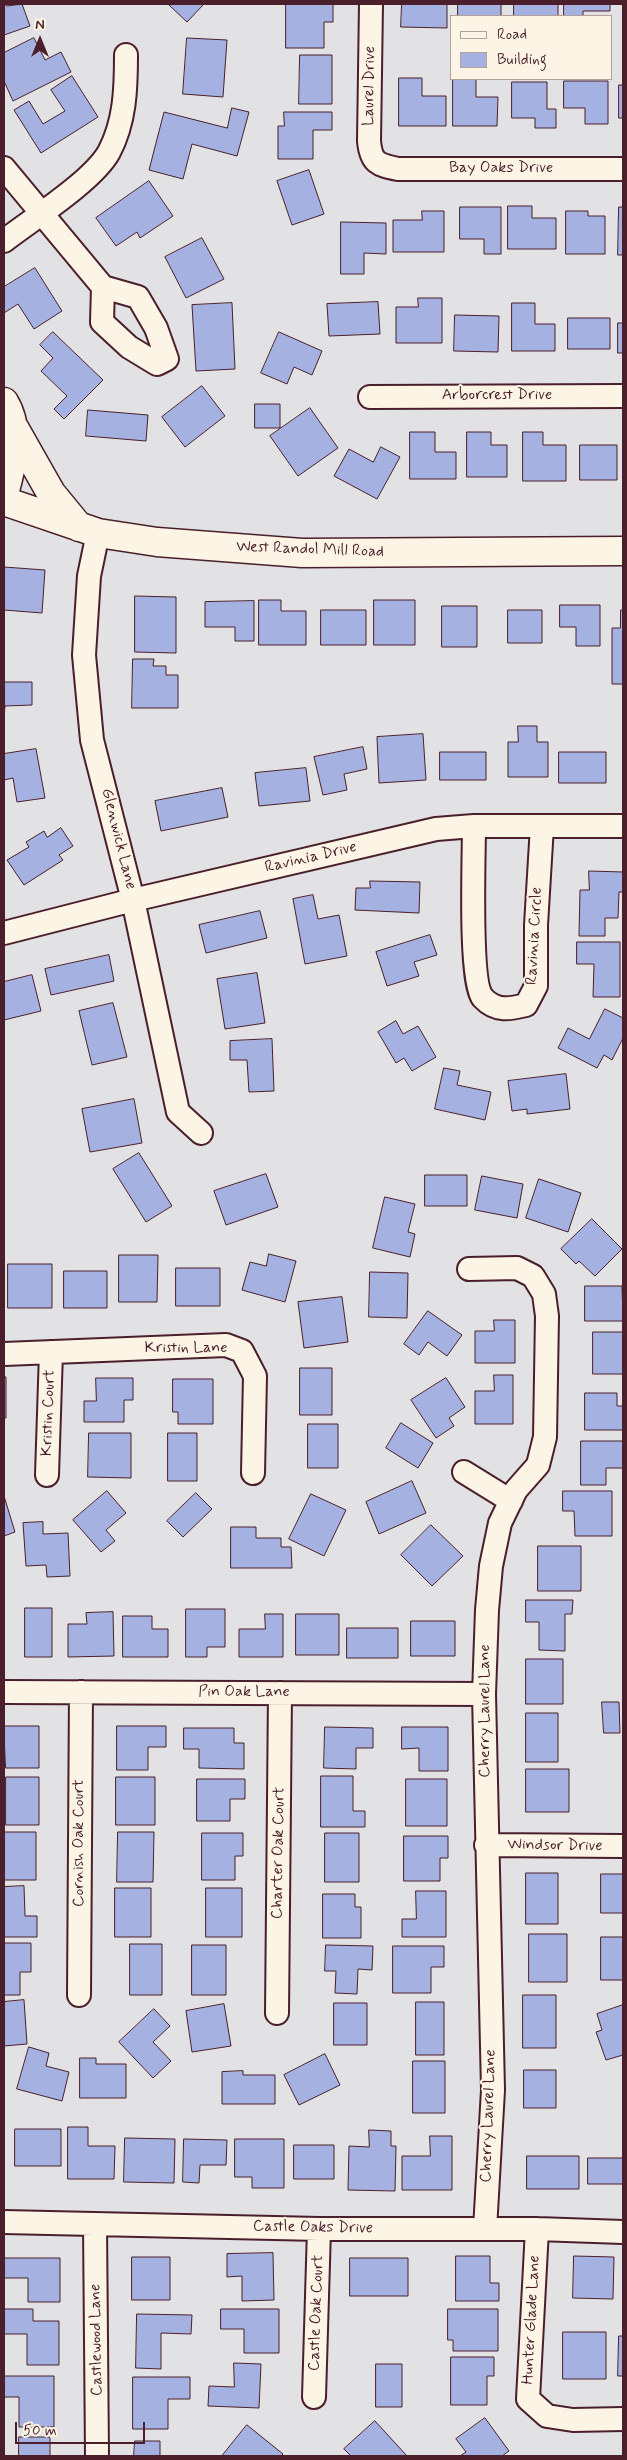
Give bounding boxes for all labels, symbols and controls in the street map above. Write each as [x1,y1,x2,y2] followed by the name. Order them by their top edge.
[15,15,65,65] north arrow
[450,15,612,80] legend
[35,16,45,34] text: N
[497,25,527,45] text: Road
[360,46,380,126] street label: Laurel Drive
[497,50,547,70] text: Building
[449,159,553,179] street label: Bay Oaks Drive
[442,386,552,406] street label: Arborcrest Drive
[236,538,384,562] street label: West Randol Mill Road
[96,786,140,892] street label: Glenwick Lane
[263,838,359,878] street label: Ravinia Drive
[523,887,547,985] street label: Ravinia Circle
[145,1339,227,1359] street label: Kristin Lane
[38,1369,60,1457] street label: Kristin Court
[476,1644,496,1778] street label: Cherry Laurel Lane
[198,1683,290,1703] street label: Pin Oak Lane
[70,1779,90,1907] street label: Cornish Oak Court
[268,1787,290,1919] street label: Charter Oak Court
[507,1836,603,1856] street label: Windsor Drive
[477,2049,501,2183] street label: Cherry Laurel Lane
[253,2217,373,2239] street label: Castle Oaks Drive
[305,2255,329,2371] street label: Castle Oak Court
[519,2255,545,2385] street label: Hunter Glade Lane
[86,2284,108,2396] street label: Castlewood Lane
[18,2412,148,2444] scale bar
[23,2421,57,2441] text: 50 m

